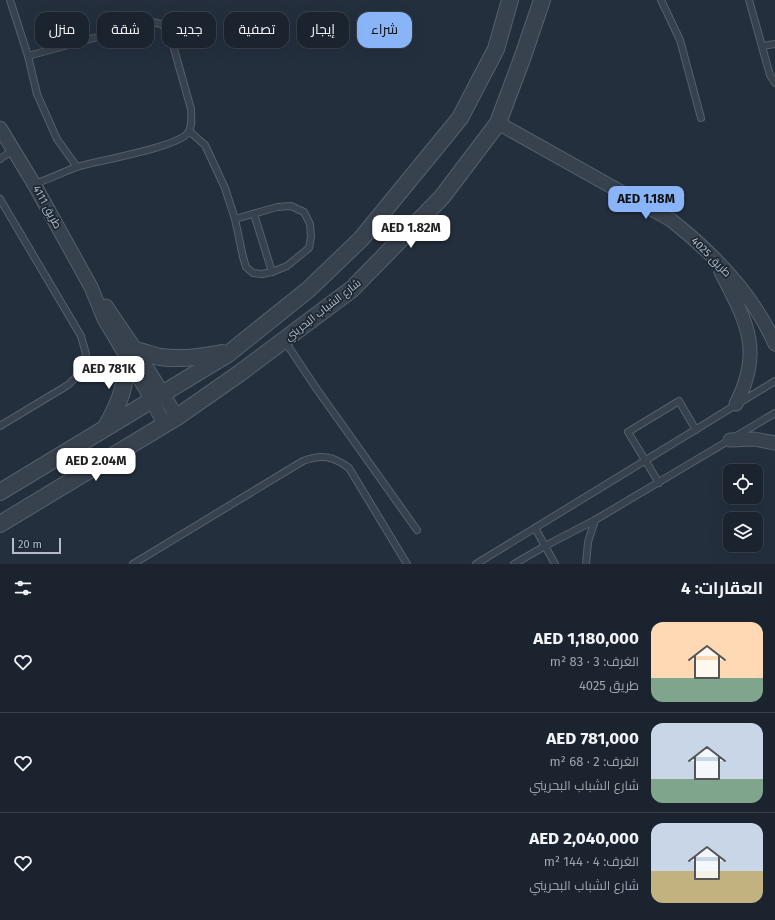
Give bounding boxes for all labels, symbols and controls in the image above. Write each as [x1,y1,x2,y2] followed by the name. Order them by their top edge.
[35,12,89,48] chip: منزل
[97,12,154,48] chip: شقة
[162,12,216,48] chip: جديد
[224,12,289,48] chip: تصفية
[297,12,349,48] chip: إيجار
[357,12,412,48] chip: شراء
[30,183,64,231] street label: طريق 4111
[600,186,692,220] pin: AED 1.18M
[617,191,675,206] text: AED 1.18M
[365,215,457,249] pin: AED 1.82M
[381,220,441,235] text: AED 1.82M
[688,234,734,280] street label: طريق 4025
[282,276,365,345] street label: شارع الشباب البحريني
[68,356,150,390] pin: AED 781K
[82,361,136,376] text: AED 781K
[50,448,142,482] pin: AED 2.04M
[66,453,126,468] text: AED 2.04M
[723,464,763,552] map controls
[723,464,763,504] button: locate
[723,512,763,552] button: layers
[12,536,61,555] scale bar
[18,538,42,551] text: 20 m
[12,577,34,599] icon: filters
[681,578,763,599] text: العقارات: 4
[533,628,639,649] text: AED 1,180,000
[683,638,731,686] icon: home
[12,651,34,673] icon: heart
[550,654,639,669] text: الغرف: 3 · 83 m²
[579,678,639,693] text: طريق 4025
[546,728,639,749] text: AED 781,000
[683,739,731,787] icon: home
[12,752,34,774] icon: heart
[549,754,639,769] text: الغرف: 2 · 68 m²
[529,778,639,793] text: شارع الشباب البحريني
[529,828,639,849] text: AED 2,040,000
[683,839,731,887] icon: home
[12,852,34,874] icon: heart
[544,854,639,869] text: الغرف: 4 · 144 m²
[529,878,639,893] text: شارع الشباب البحريني

